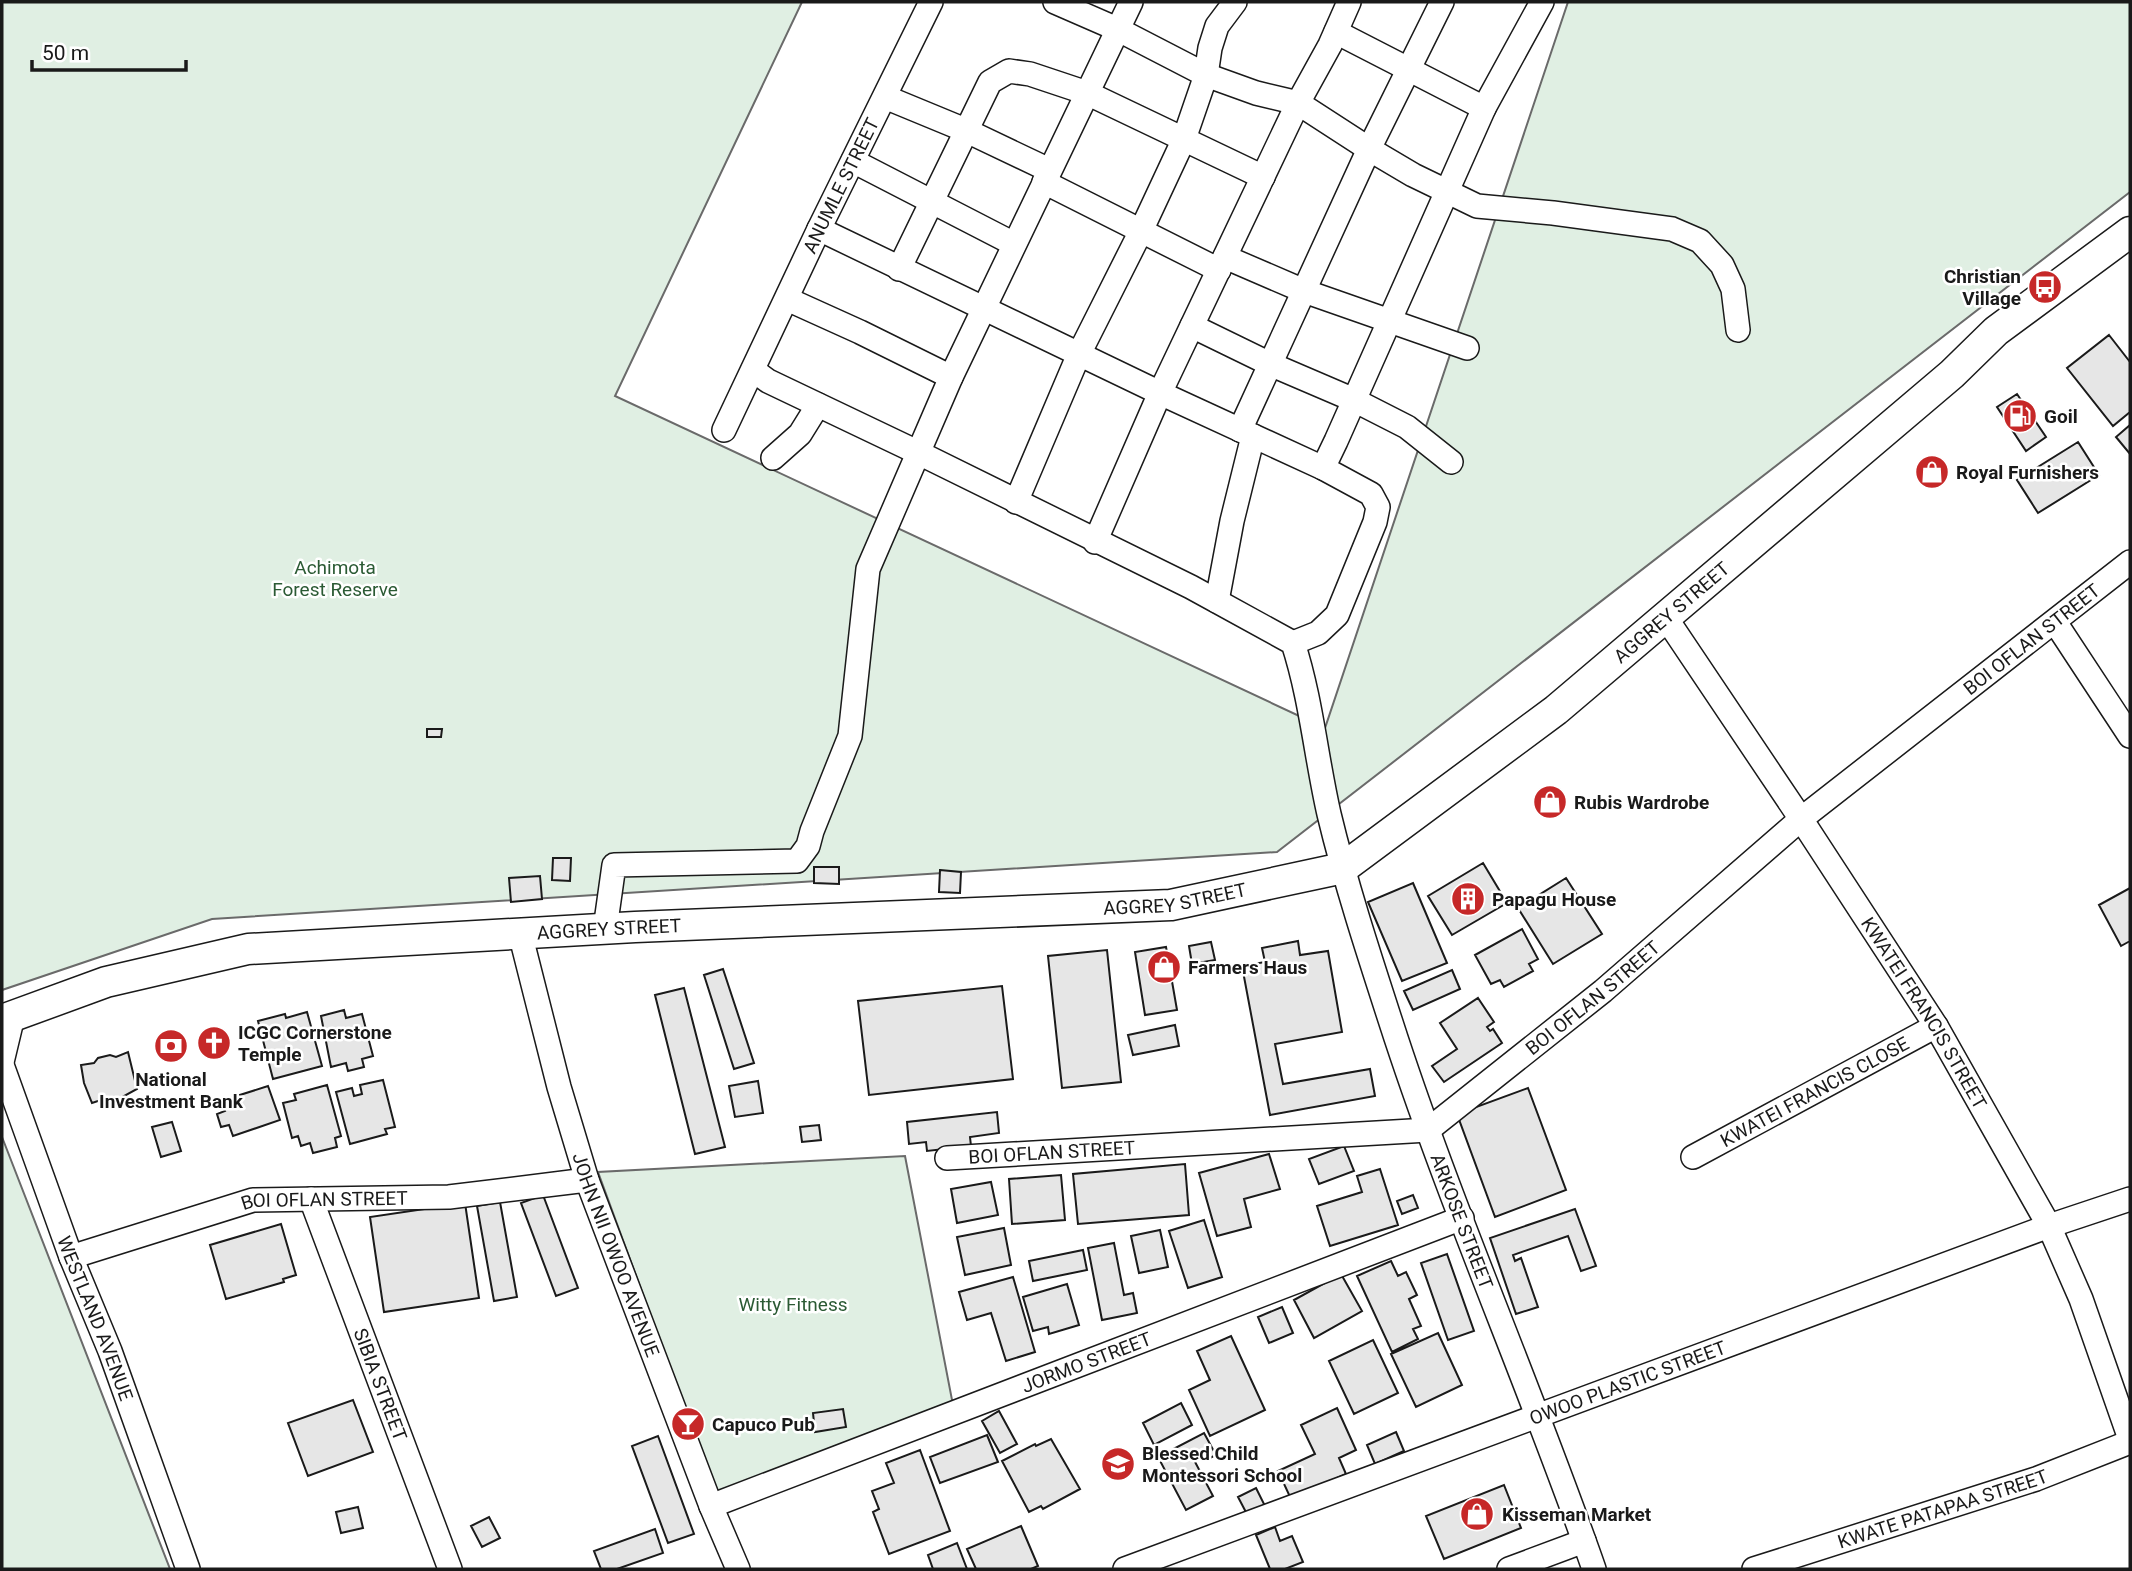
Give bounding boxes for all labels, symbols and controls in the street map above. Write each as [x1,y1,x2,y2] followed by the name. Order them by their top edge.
[32,28,186,72] scale bar
[42,41,89,65] text: 50 m
[798,114,884,257] street label: ANUMLE STREET
[1944,265,2021,310] place label: Christian Village
[2026,268,2064,306] bus stop icon: Christian Village
[2001,397,2039,435] fuel station icon: Goil
[2044,405,2078,428] place label: Goil
[1913,453,1951,491] shop icon: Royal Furnishers
[1956,461,2099,484] place label: Royal Furnishers
[272,556,398,601] park label: Achimota Forest Reserve
[1609,557,1734,668] street label: AGGREY STREET
[1959,579,2104,699] street label: BOI OFLAN STREET
[1531,783,1569,821] shop icon: Rubis Wardrobe
[1574,791,1709,814] place label: Rubis Wardrobe
[1103,878,1248,919] street label: AGGREY STREET
[1449,880,1487,918] building icon: Papagu House
[1492,888,1616,911] place label: Papagu House
[1857,913,1992,1113] street label: KWATEI FRANCIS STREET
[536,914,681,944] street label: AGGREY STREET
[1521,936,1664,1060] street label: BOI OFLAN STREET
[1145,948,1183,986] shop icon: Farmers Haus
[1188,956,1308,979] place label: Farmers Haus
[238,1021,392,1066] place label: ICGC Cornerstone Temple
[195,1024,233,1062] church icon: ICGC Cornerstone Temple
[152,1027,190,1065] bank icon: National Investment Bank
[1716,1031,1913,1152] street label: KWATEI FRANCIS CLOSE
[99,1068,244,1113] place label: National Investment Bank
[968,1136,1136,1168] street label: BOI OFLAN STREET
[568,1150,665,1360] street label: JOHN NII OWOO AVENUE
[1426,1150,1498,1292] street label: ARKOSE STREET
[238,1186,408,1215] street label: BOI OFLAN STREET
[53,1233,138,1404] street label: WESTLAND AVENUE
[738,1293,848,1316] park label: Witty Fitness
[349,1325,412,1444] street label: SIBIA STREET
[1018,1327,1154,1397] street label: JORMO STREET
[1526,1335,1729,1429] street label: OWOO PLASTIC STREET
[669,1405,707,1443] bar icon: Capuco Pub
[712,1413,815,1436] place label: Capuco Pub
[1142,1442,1302,1487] place label: Blessed Child Montessori School
[1099,1445,1137,1483] school or university icon: Blessed Child Montessori School
[1835,1464,2051,1553] street label: KWATE PATAPAA STREET
[1458,1495,1496,1533] shop icon: Kisseman Market
[1502,1503,1652,1526] place label: Kisseman Market

